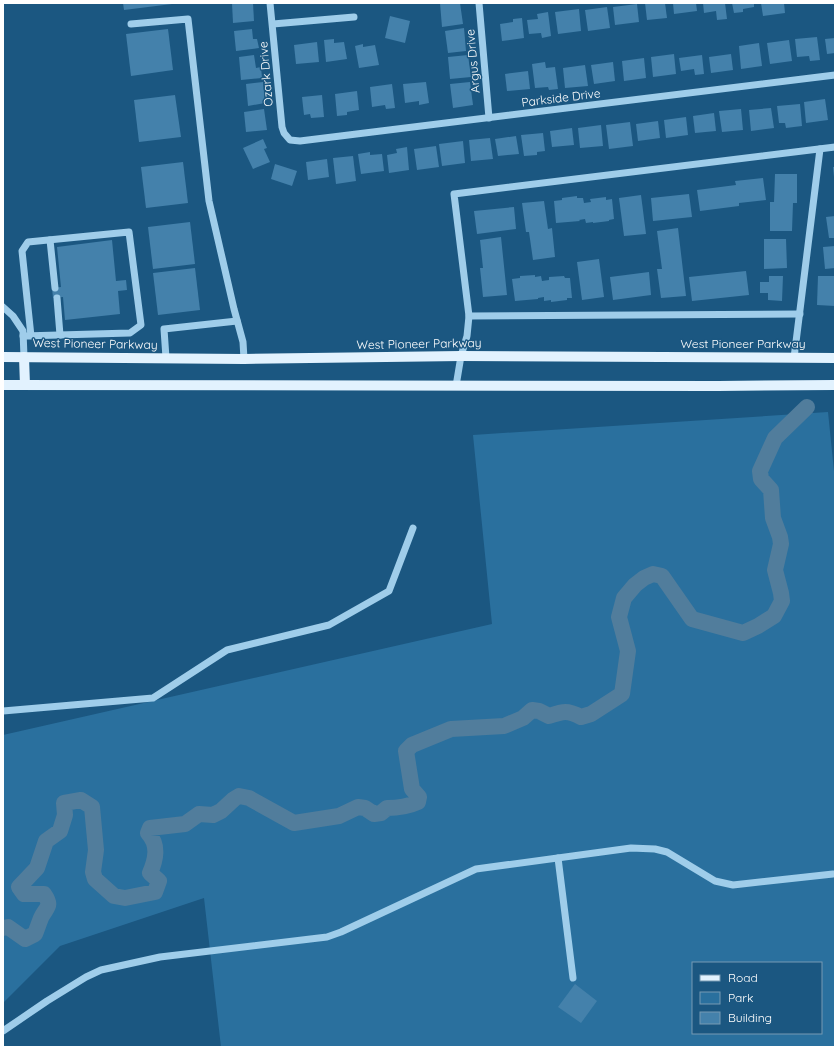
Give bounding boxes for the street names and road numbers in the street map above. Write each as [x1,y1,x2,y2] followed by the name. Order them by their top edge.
[462,28,483,94] street label: Argus Drive
[255,41,276,107] street label: Ozark Drive
[520,85,602,110] street label: Parkside Drive
[32,335,158,352] street label: West Pioneer Parkway
[356,335,482,352] street label: West Pioneer Parkway
[680,336,806,351] street label: West Pioneer Parkway

